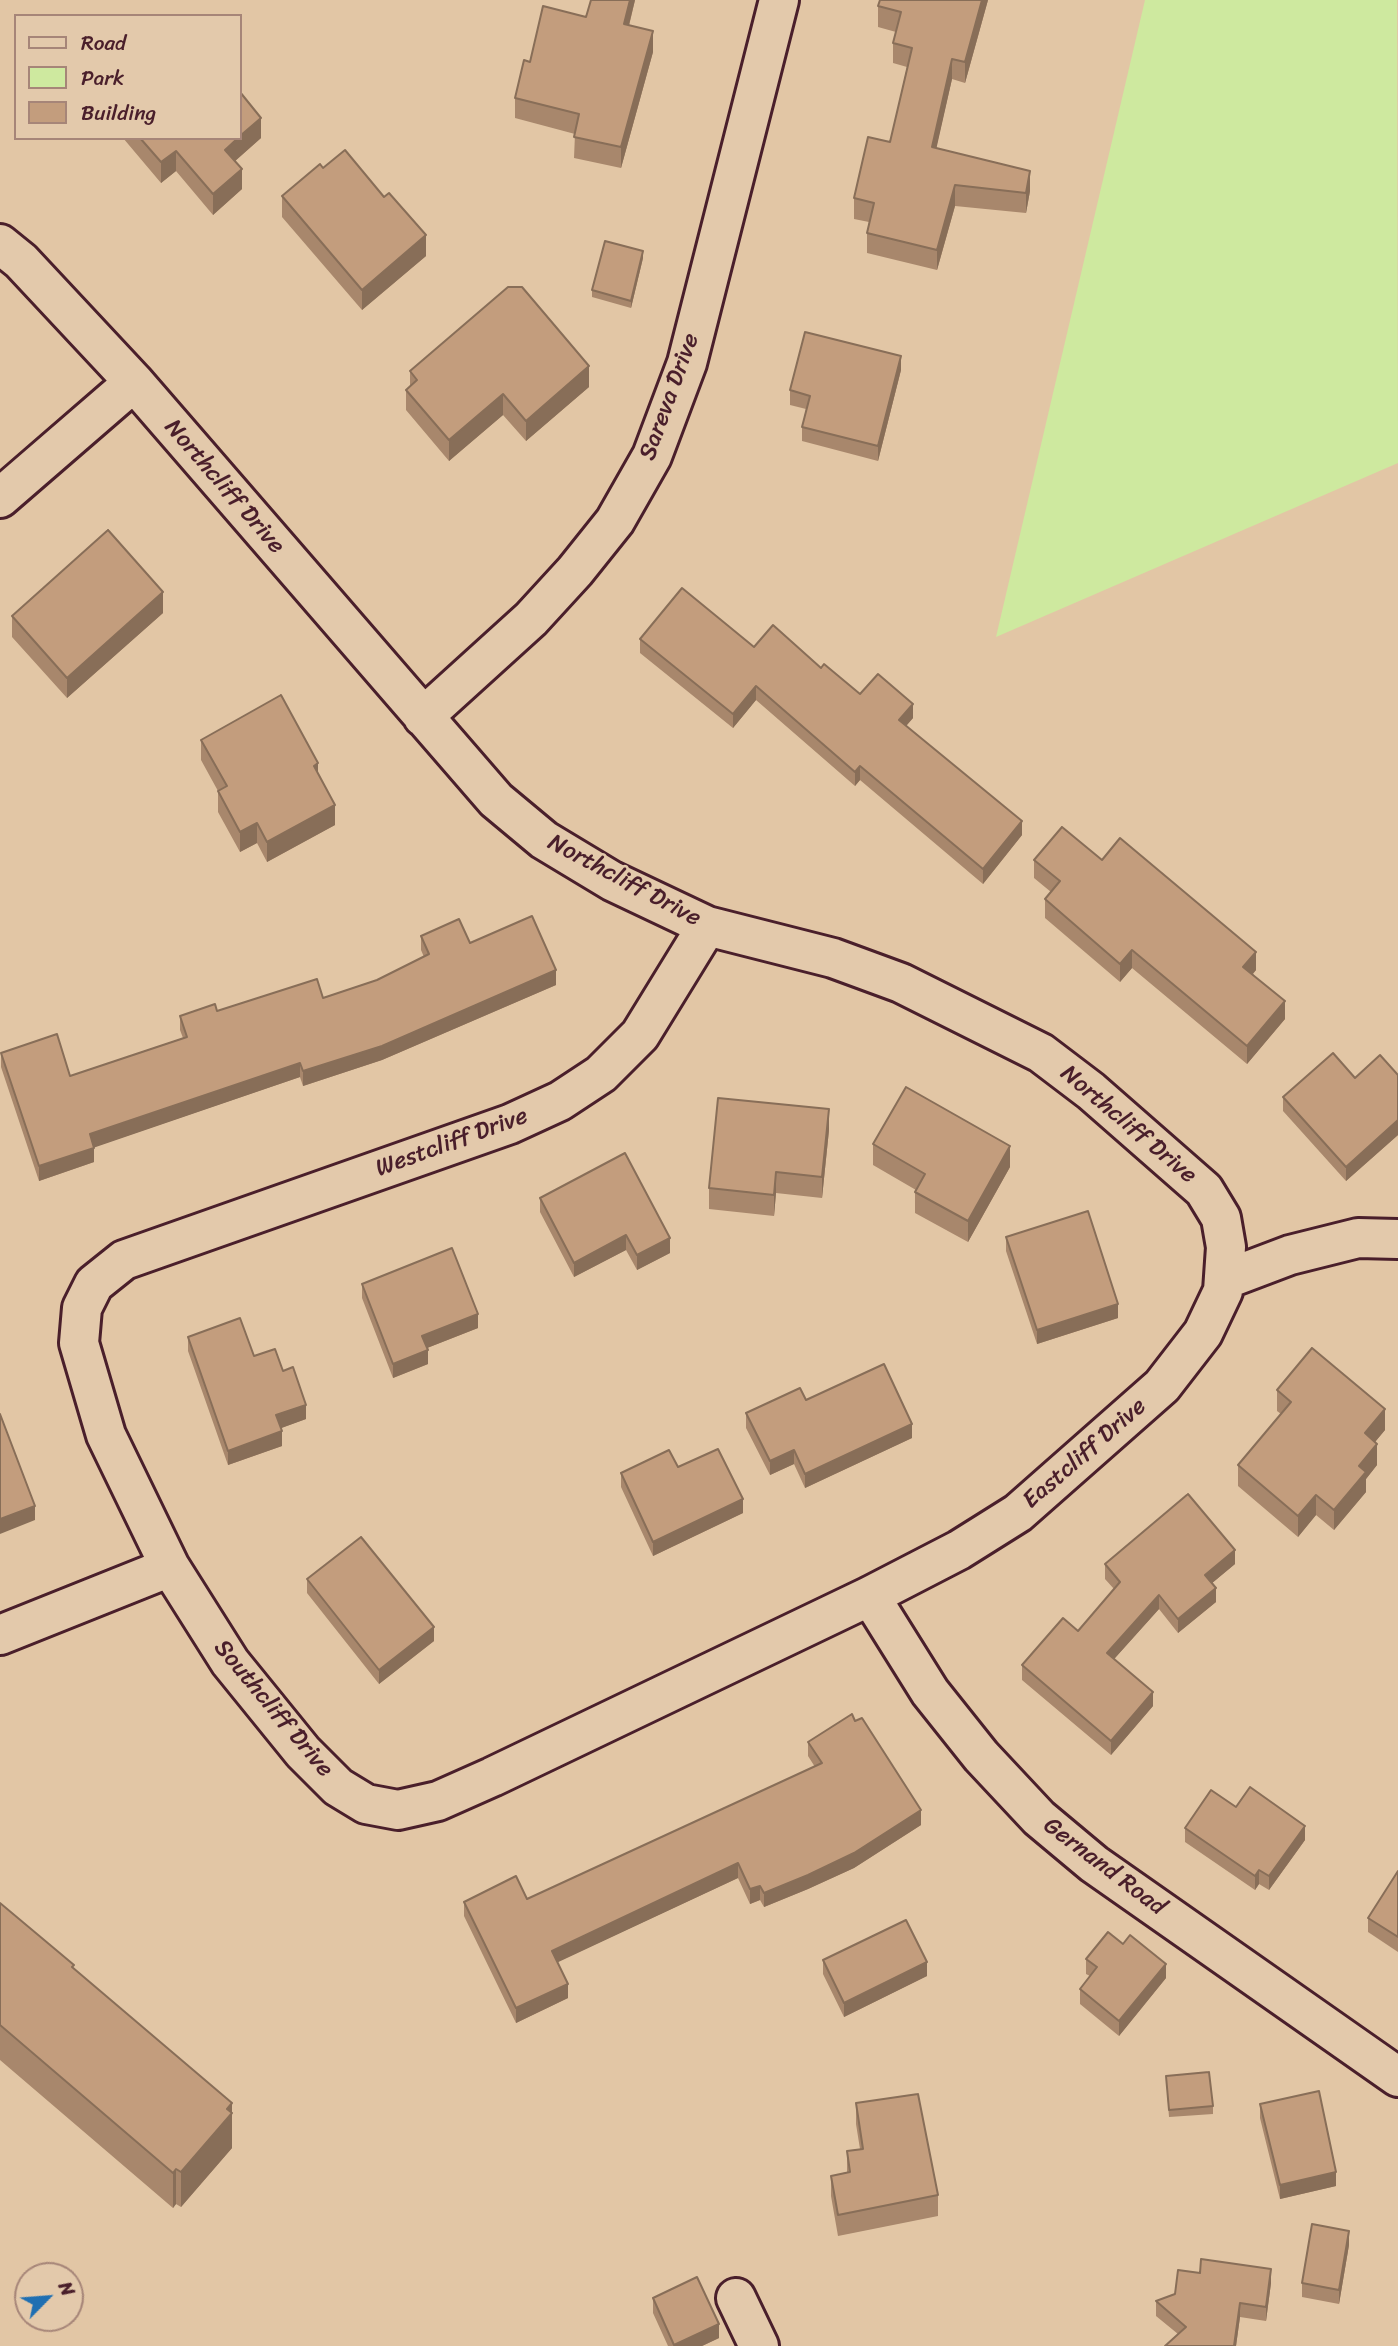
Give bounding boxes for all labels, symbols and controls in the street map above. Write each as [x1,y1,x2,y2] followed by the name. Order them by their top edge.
[14,14,242,140] legend
[81,24,126,62] text: Road
[81,59,124,97] text: Park
[81,94,156,132] text: Building
[634,330,706,464] street label: Sareva Drive
[158,414,290,560] street label: Northcliff Drive
[543,829,705,933] street label: Northcliff Drive
[1054,1060,1202,1190] street label: Northcliff Drive
[372,1102,532,1184] street label: Westcliff Drive
[1017,1393,1153,1515] street label: Eastcliff Drive
[207,1634,339,1784] street label: Southcliff Drive
[1037,1812,1171,1922] street label: Gernand Road
[14,2262,84,2332] north arrow
[49,2276,84,2302] text: N

